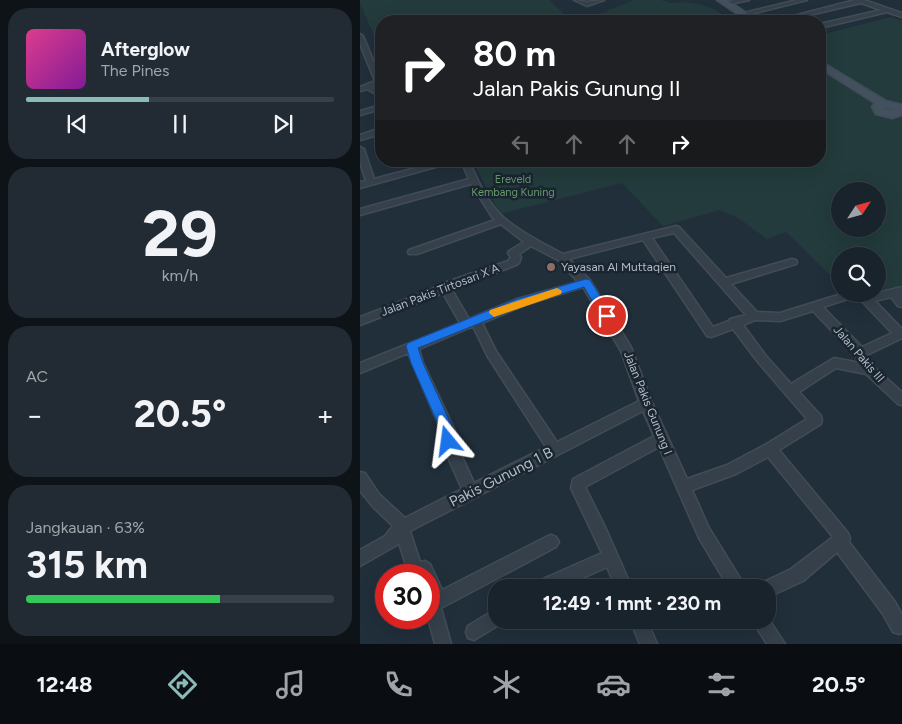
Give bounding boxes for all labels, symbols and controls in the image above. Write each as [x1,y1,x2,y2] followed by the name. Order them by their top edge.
[473,33,556,75] text: 80 m
[390,35,455,100] icon: right
[101,38,190,61] text: Afterglow
[101,61,170,80] text: The Pines
[473,75,681,102] text: Jalan Pakis Gunung II
[63,110,91,138] icon: previous
[166,110,194,138] icon: pause
[269,110,297,138] icon: next
[507,130,535,158] icon: left
[560,130,588,158] icon: ahead
[613,130,641,158] icon: ahead
[666,130,694,158] icon: right
[471,173,555,199] park label: Ereveld Kembang Kuning
[831,182,886,238] north arrow
[831,182,886,302] map controls
[142,194,218,272] text: 29
[831,247,886,302] button: search
[561,260,676,274] place label: Yayasan Al Muttaqien
[379,261,501,319] street label: Jalan Pakis Tirtosari X A
[545,261,557,273] marker: Yayasan Al Muttaqien
[162,266,198,285] text: km/h
[586,295,628,337] pin
[593,302,621,330] icon: arrive
[831,323,887,385] street label: Jalan Pakis III
[621,349,675,457] street label: Jalan Pakis Gunung I
[26,367,48,386] text: AC
[134,391,226,437] text: 20.5°
[26,398,43,432] text: −
[317,398,334,432] text: +
[421,414,473,466] position arrow
[446,443,556,511] street label: Pakis Gunung 1 B
[26,518,145,537] text: Jangkauan · 63%
[26,542,148,588] text: 315 km
[375,564,440,629] speed limit sign: 30
[543,592,721,615] text: 12:49 · 1 mnt · 230 m
[165,667,200,702] icon: directions
[273,667,308,702] icon: music
[381,667,416,702] icon: phone
[489,667,524,702] icon: climate
[596,667,631,702] icon: car
[704,667,739,702] icon: filters
[36,671,92,698] text: 12:48
[812,671,866,698] text: 20.5°

